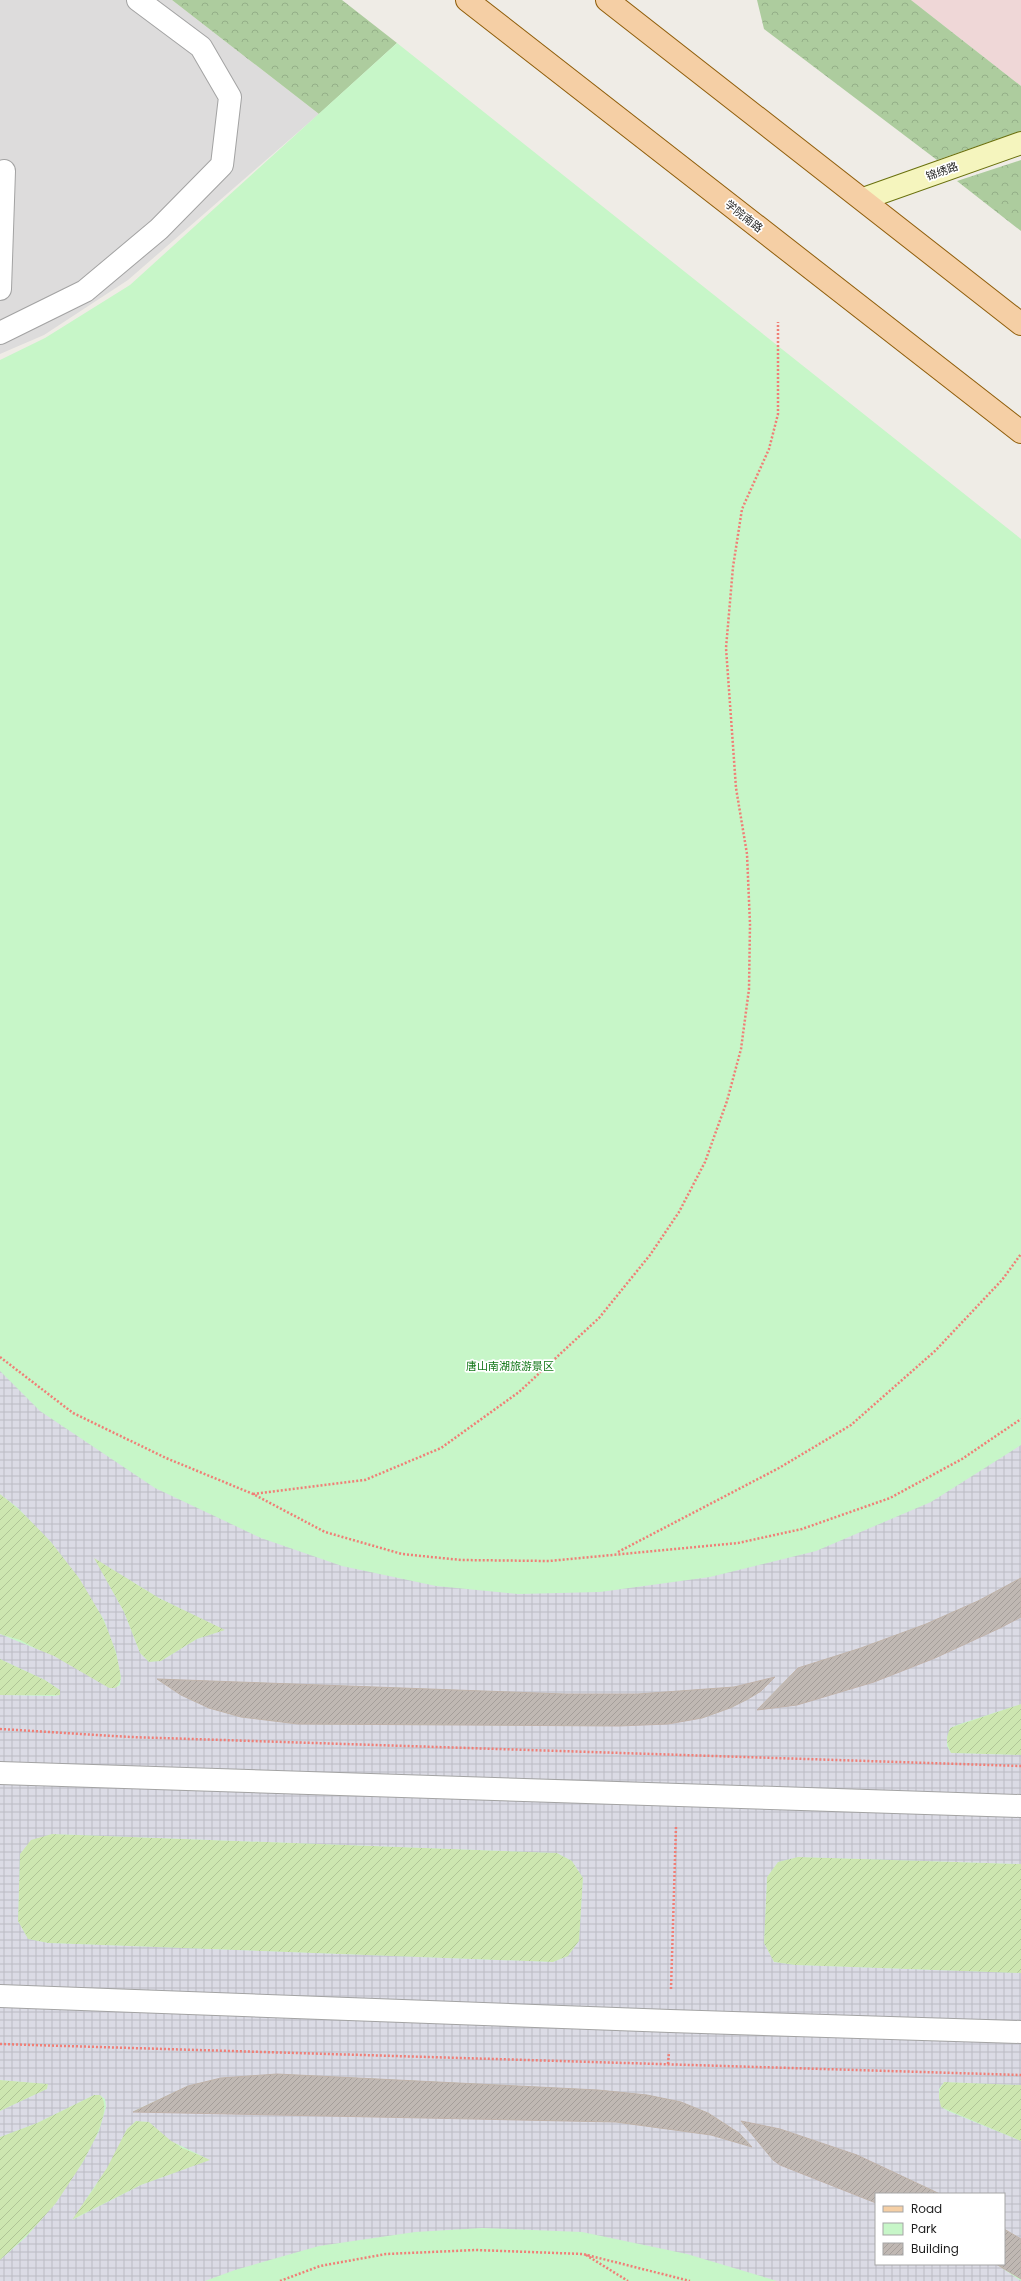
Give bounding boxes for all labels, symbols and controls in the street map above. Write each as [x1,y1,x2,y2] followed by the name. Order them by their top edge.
[924,158,960,184] street label: 锦绣路
[722,196,766,236] street label: 学院南路
[466,1358,554,1374] park label: 唐山南湖旅游景区
[875,2193,1005,2265] legend
[911,2200,942,2217] text: Road
[911,2220,938,2237] text: Park
[911,2240,959,2257] text: Building

